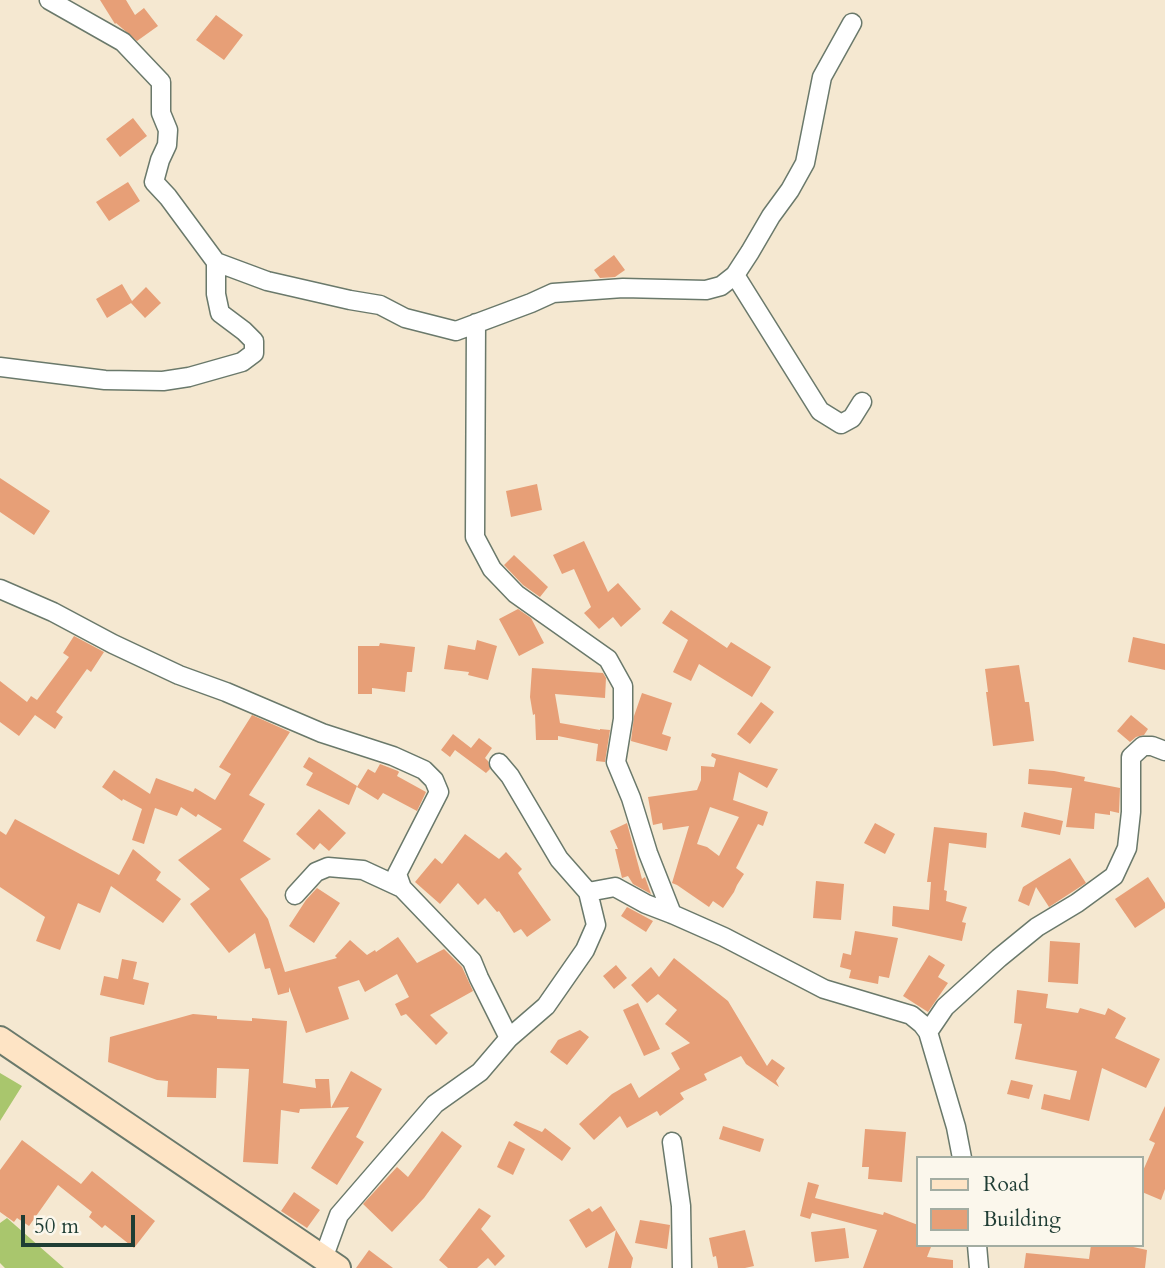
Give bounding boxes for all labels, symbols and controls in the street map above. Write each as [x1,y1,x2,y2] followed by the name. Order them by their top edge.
[916,1156,1144,1247] legend
[983,1170,1029,1199] text: Road
[24,1202,138,1246] scale bar
[983,1205,1061,1234] text: Building
[34,1212,79,1241] text: 50 m

